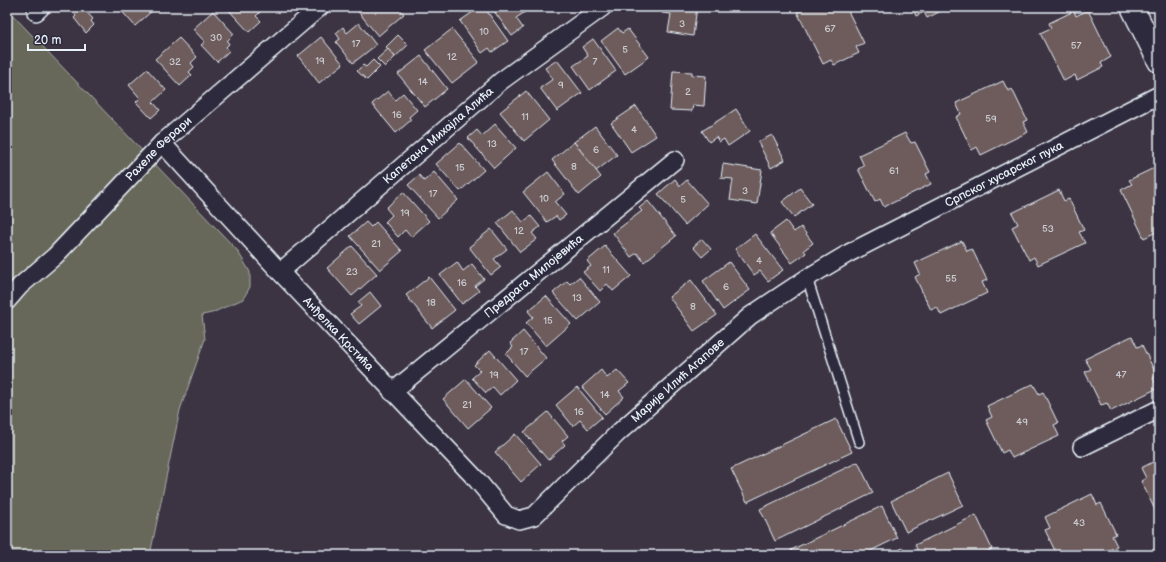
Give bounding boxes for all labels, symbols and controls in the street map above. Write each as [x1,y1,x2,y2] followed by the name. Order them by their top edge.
[679,18,685,30] house number: 3
[824,23,836,35] house number: 67
[28,26,85,52] scale bar
[479,26,489,38] house number: 10
[210,32,222,44] house number: 30
[34,33,61,48] text: 20 m
[352,38,360,50] house number: 17
[1071,40,1081,52] house number: 57
[622,44,628,56] house number: 5
[447,51,457,63] house number: 12
[315,55,325,67] house number: 19
[169,56,181,68] house number: 32
[593,56,598,68] house number: 7
[418,76,428,88] house number: 14
[558,79,564,91] house number: 9
[380,84,497,188] street label: Капетана Михајла Алића
[685,86,691,98] house number: 2
[392,109,402,121] house number: 16
[521,111,529,123] house number: 11
[985,113,997,125] house number: 59
[123,114,195,185] street label: Рахеле Ферари
[631,124,637,136] house number: 4
[487,138,497,150] house number: 13
[942,138,1066,211] street label: Српског хусарског пука
[593,144,599,156] house number: 6
[571,161,577,173] house number: 8
[455,162,465,174] house number: 15
[889,165,899,177] house number: 61
[742,185,748,197] house number: 3
[429,188,437,200] house number: 17
[539,193,549,205] house number: 10
[680,194,686,206] house number: 5
[400,207,410,219] house number: 19
[1042,223,1054,235] house number: 53
[514,225,524,237] house number: 12
[481,231,586,321] street label: Предрага Милојевића
[371,238,381,250] house number: 21
[756,255,762,267] house number: 4
[602,264,610,276] house number: 11
[346,266,358,278] house number: 23
[945,273,957,285] house number: 55
[457,277,467,289] house number: 16
[723,281,729,293] house number: 6
[572,292,582,304] house number: 13
[299,293,377,374] street label: Анђелка Крстића
[426,297,436,309] house number: 18
[690,301,696,313] house number: 8
[543,315,553,327] house number: 15
[628,335,728,426] street label: Марије Илић Агапове
[520,346,528,358] house number: 17
[489,369,499,381] house number: 19
[1115,369,1127,381] house number: 47
[600,389,610,401] house number: 14
[462,399,472,411] house number: 21
[574,406,584,418] house number: 16
[1016,416,1028,428] house number: 49
[1073,517,1085,529] house number: 43

